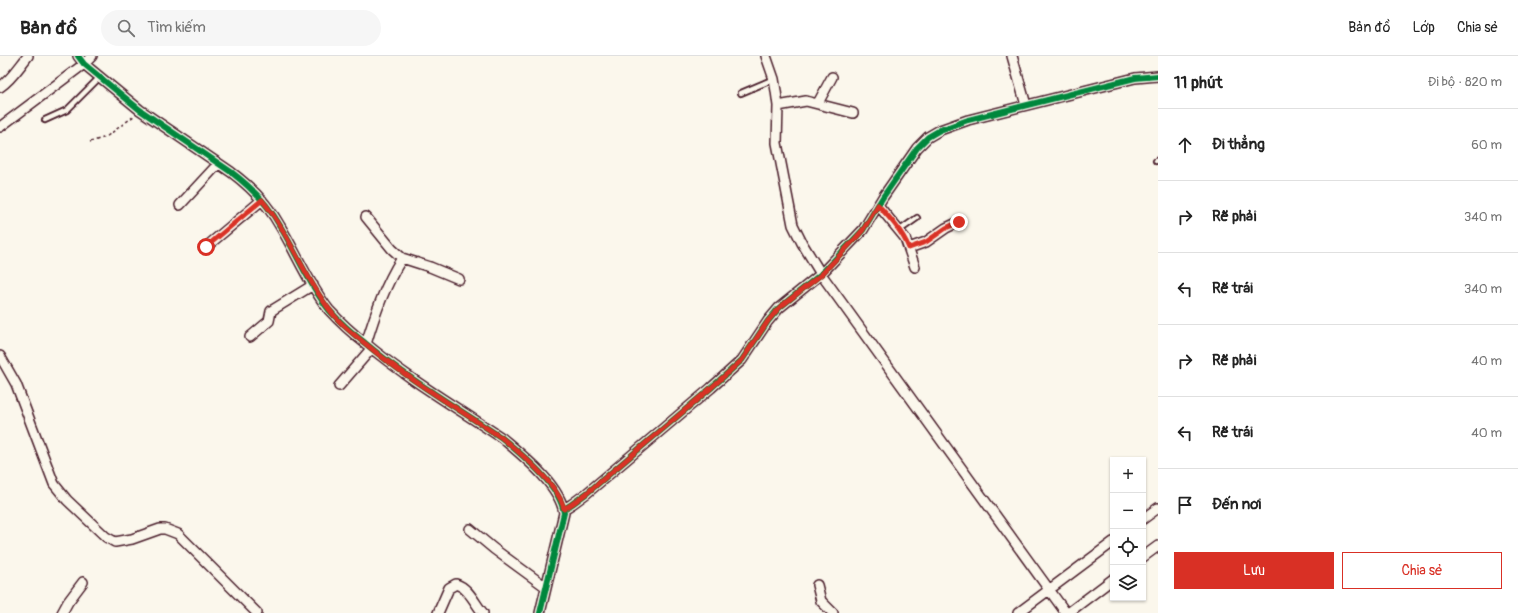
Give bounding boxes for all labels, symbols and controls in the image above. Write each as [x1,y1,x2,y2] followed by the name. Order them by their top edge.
[101,10,381,46] search box
[20,16,77,40] text: Bản đồ
[115,17,137,39] icon: search
[147,18,206,37] text: Tìm kiếm
[1348,19,1390,36] text: Bản đồ
[1412,19,1435,36] text: Lớp
[1457,19,1498,36] text: Chia sẻ
[1174,72,1223,93] text: 11 phút
[1428,74,1502,90] text: Đi bộ · 820 m
[1174,134,1196,156] icon: ahead
[1212,135,1265,154] text: Đi thẳng
[1471,137,1502,153] text: 60 m
[1174,206,1196,228] icon: right
[1212,207,1256,226] text: Rẽ phải
[1464,209,1502,225] text: 340 m
[950,213,968,231] route end
[197,238,215,256] route start
[1174,278,1196,300] icon: left
[1212,279,1253,298] text: Rẽ trái
[1464,281,1502,297] text: 340 m
[1174,350,1196,372] icon: right
[1212,351,1256,370] text: Rẽ phải
[1471,353,1502,369] text: 40 m
[1174,422,1196,444] icon: left
[1212,423,1253,442] text: Rẽ trái
[1471,425,1502,441] text: 40 m
[1110,457,1146,601] map controls
[1110,457,1146,493] button: +
[1110,493,1146,529] button: −
[1174,494,1196,516] icon: arrive
[1212,495,1261,514] text: Đến nơi
[1110,529,1146,565] button: locate
[1174,552,1334,589] button: Lưu
[1342,552,1502,589] button: Chia sẻ
[1110,565,1146,601] button: layers

